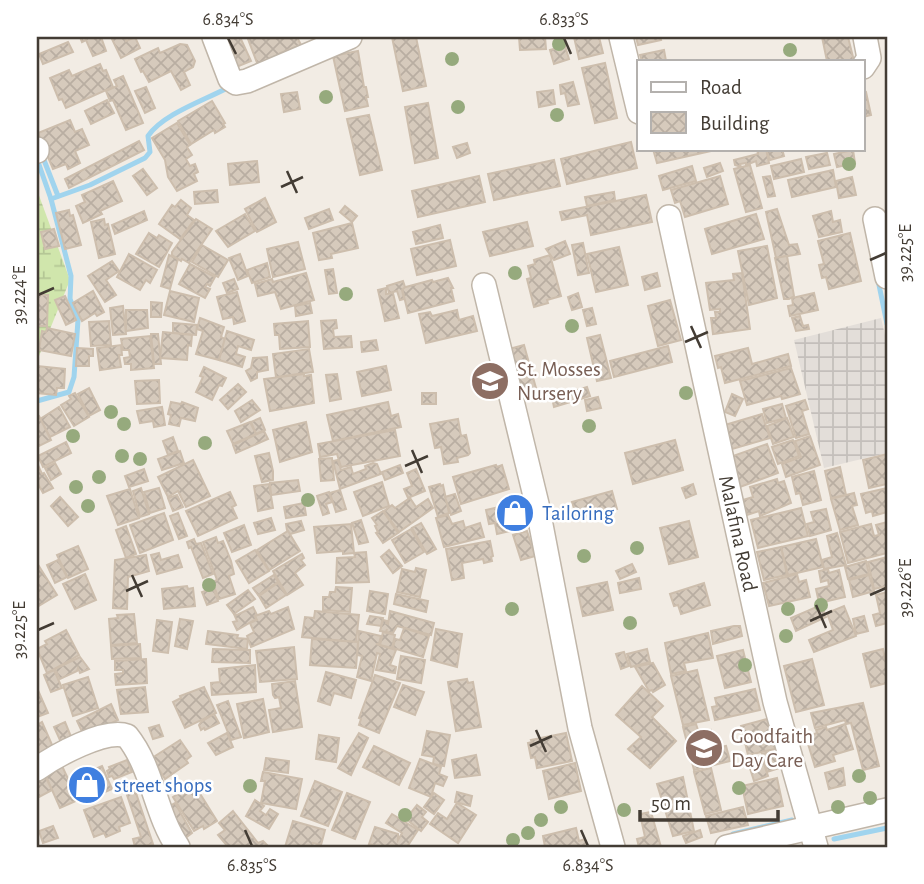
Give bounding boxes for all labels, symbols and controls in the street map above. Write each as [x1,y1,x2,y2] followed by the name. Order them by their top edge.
[203,11,253,29] text: 6.834°S
[539,11,589,29] text: 6.833°S
[637,60,864,150] legend
[700,77,742,98] text: Road
[700,113,770,134] text: Building
[897,224,915,282] text: 39.225°E
[11,265,29,325] text: 39.224°E
[517,359,601,404] place label: St. Mosses Nursery
[469,360,511,402] school or university icon: St. Mosses Nursery
[715,474,761,594] street label: Malafina Road
[494,492,536,534] shop icon: Tailoring
[542,503,615,524] place label: Tailoring
[897,558,915,617] text: 39.226°E
[11,601,29,659] text: 39.225°E
[731,726,813,771] place label: Goodfaith Day Care
[683,727,725,769] school or university icon: Goodfaith Day Care
[66,764,108,806] shop icon: street shops
[114,775,212,796] place label: street shops
[640,779,779,823] scale bar
[651,793,691,814] text: 50 m
[227,857,277,875] text: 6.835°S
[563,857,613,875] text: 6.834°S

